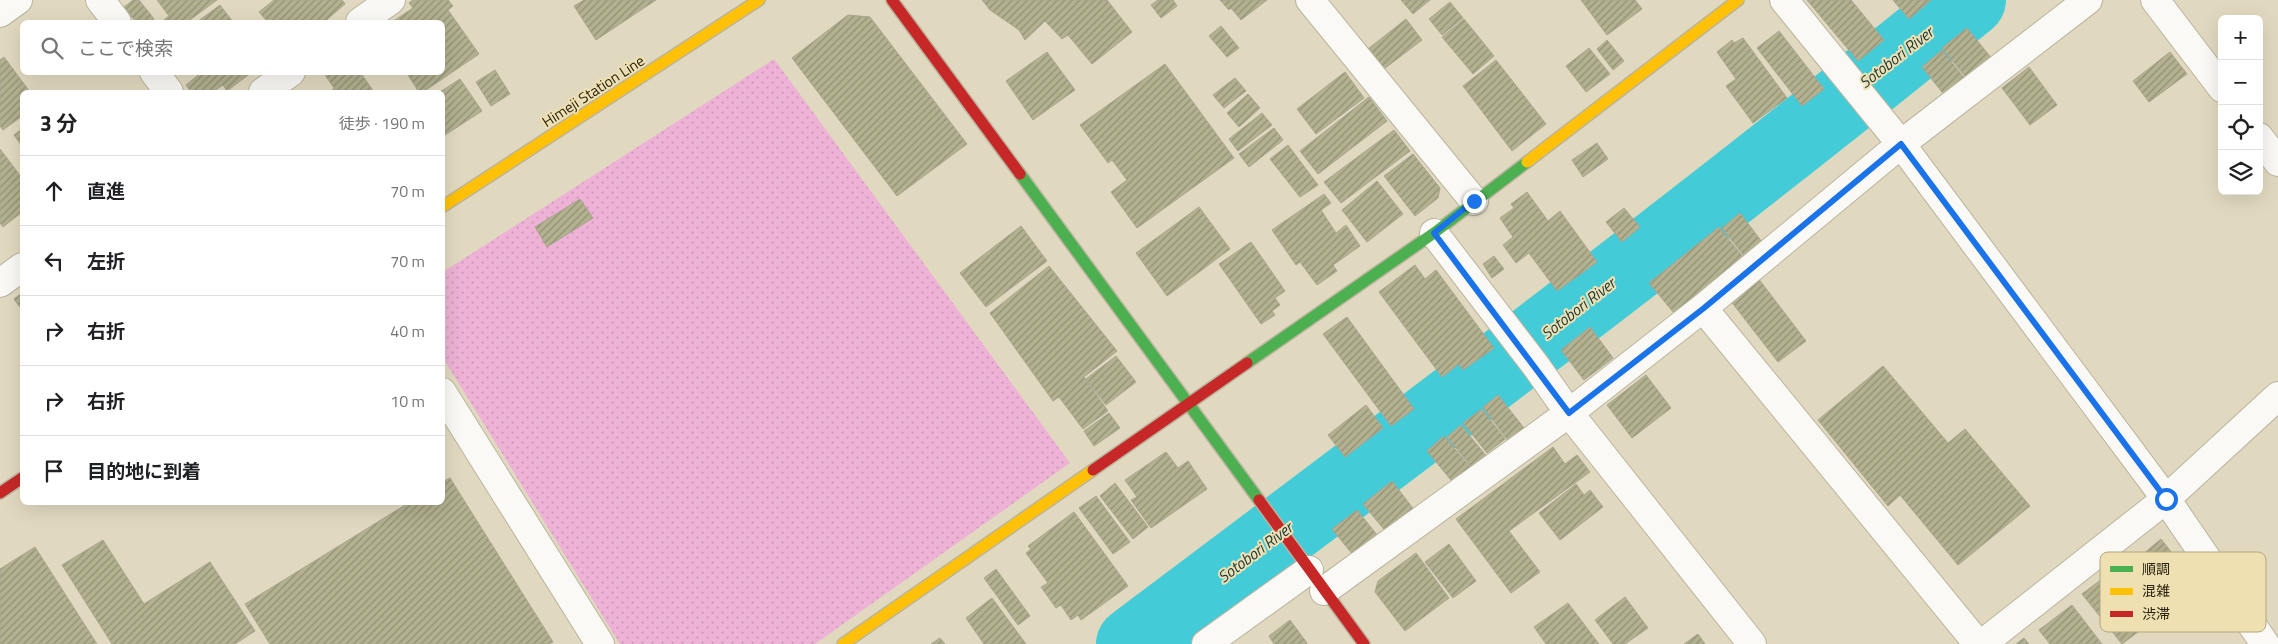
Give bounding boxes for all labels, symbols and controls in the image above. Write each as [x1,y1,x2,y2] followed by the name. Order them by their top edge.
[2218,15,2263,195] map controls
[2218,15,2263,60] button: +
[1854,19,1940,94] water label: Sotobori River
[20,20,445,75] search box
[78,33,173,62] text: ここで検索
[38,34,66,62] icon: search
[537,49,649,133] street label: Himeji Station Line
[2218,60,2263,105] button: −
[2218,105,2263,150] button: locate
[40,107,77,139] text: 3 分
[339,111,425,135] text: 徒歩 · 190 m
[2218,150,2263,195] button: layers
[87,176,125,205] text: 直進
[40,177,68,205] icon: ahead
[390,179,425,203] text: 70 m
[1463,190,1486,213] route end
[87,246,125,275] text: 左折
[40,247,68,275] icon: left
[390,249,425,273] text: 70 m
[1536,270,1622,345] water label: Sotobori River
[87,316,125,345] text: 右折
[40,317,68,345] icon: right
[390,319,425,343] text: 40 m
[87,386,125,415] text: 右折
[40,387,68,415] icon: right
[390,389,425,413] text: 10 m
[87,456,201,485] text: 目的地に到着
[40,457,68,485] icon: arrive
[2155,488,2178,511] route start
[1212,515,1299,588] water label: Sotobori River
[2100,552,2266,632] legend
[2142,558,2170,579] text: 順調
[2142,580,2170,601] text: 混雑
[2142,603,2170,624] text: 渋滞

